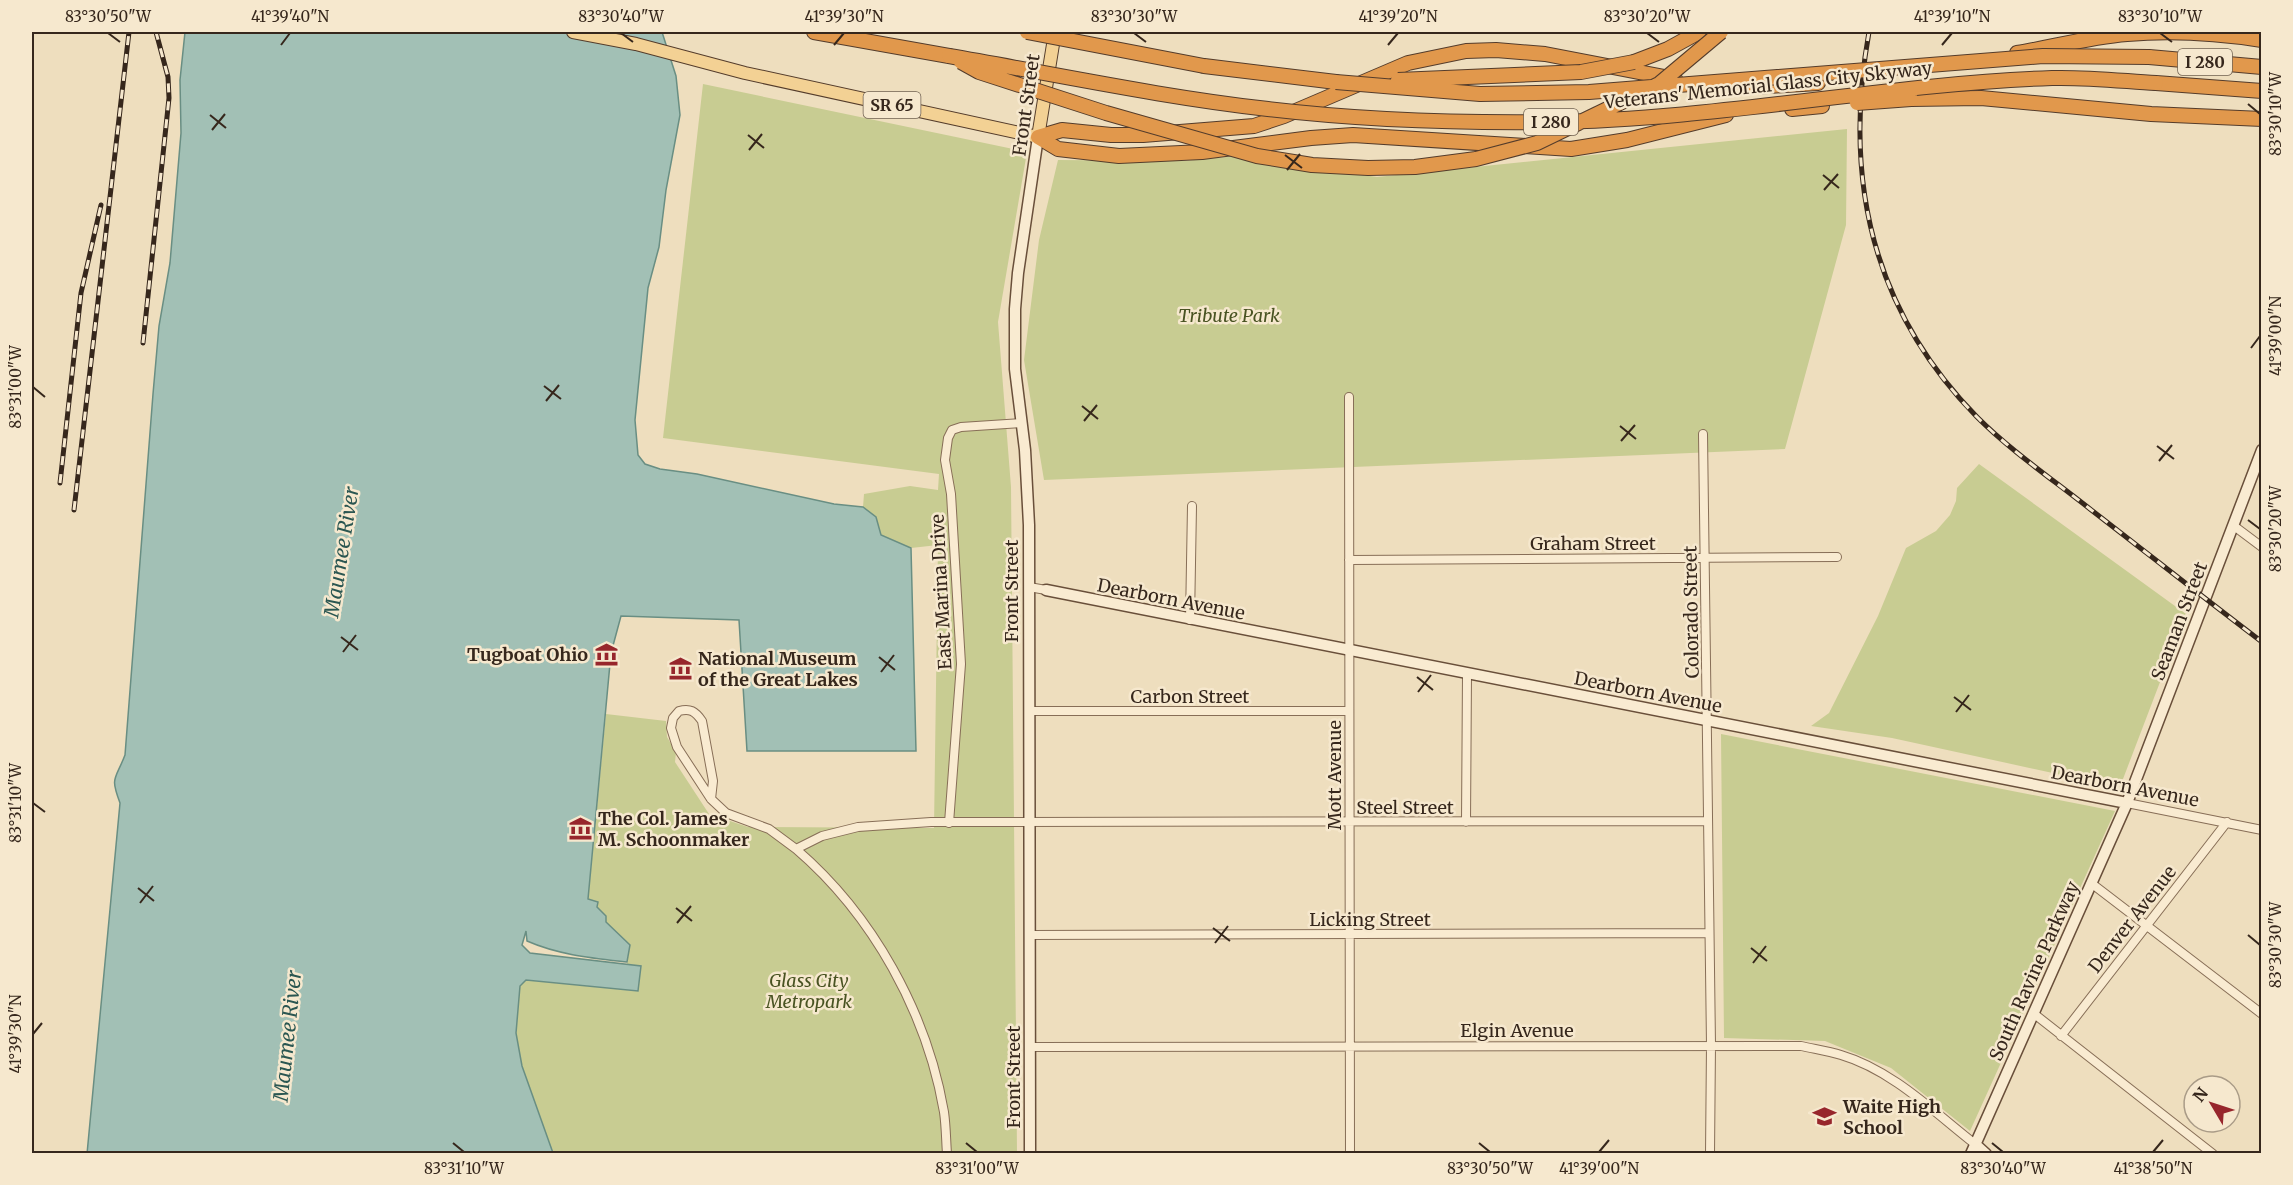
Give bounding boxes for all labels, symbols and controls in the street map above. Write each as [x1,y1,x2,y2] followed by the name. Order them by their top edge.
[65,7,152,26] text: 83°30'50"W
[251,7,329,26] text: 41°39'40"N
[578,7,665,26] text: 83°30'40"W
[804,7,884,26] text: 41°39'30"N
[1091,7,1178,26] text: 83°30'30"W
[1358,7,1438,26] text: 41°39'20"N
[1604,7,1691,26] text: 83°30'20"W
[1914,7,1991,26] text: 41°39'10"N
[2118,7,2203,26] text: 83°30'10"W
[2178,49,2232,75] road number: I 280
[1007,52,1045,158] street label: Front Street
[1602,56,1934,114] street label: Veterans' Memorial Glass City Skyway
[2266,71,2285,156] text: 83°30'10"W
[864,92,920,118] road number: SR 65
[1524,109,1578,135] road number: I 280
[2266,296,2285,376] text: 41°39'00"N
[1178,304,1280,327] park label: Tribute Park
[6,344,25,429] text: 83°31'00"W
[318,484,364,620] water label: Maumee River
[2266,485,2285,572] text: 83°30'20"W
[925,514,957,670] street label: East Marina Drive
[1530,532,1656,555] street label: Graham Street
[1000,539,1023,643] street label: Front Street
[1678,545,1704,679] street label: Colorado Street
[2146,558,2212,684] street label: Seaman Street
[1095,573,1247,625] street label: Dearborn Avenue
[593,641,619,667] museum icon: Tugboat Ohio
[467,643,588,666] place label: Tugboat Ohio
[698,647,858,691] place label: National Museum of the Great Lakes
[667,655,693,681] museum icon: National Museum of the Great Lakes
[1572,666,1724,718] street label: Dearborn Avenue
[1131,685,1249,708] street label: Carbon Street
[1323,720,1346,830] street label: Mott Avenue
[2049,760,2201,812] street label: Dearborn Avenue
[6,762,25,843] text: 83°31'10"W
[1356,796,1454,819] street label: Steel Street
[598,807,749,851] place label: The Col. James M. Schoonmaker
[567,815,593,841] museum icon: The Col. James M. Schoonmaker
[2083,861,2181,977] street label: Denver Avenue
[1984,877,2084,1064] street label: South Ravine Parkway
[2266,901,2285,988] text: 83°30'30"W
[1309,908,1431,931] street label: Licking Street
[268,968,306,1104] water label: Maumee River
[765,969,852,1013] park label: Glass City Metropark
[6,994,25,1074] text: 41°39'30"N
[1460,1019,1574,1042] street label: Elgin Avenue
[1002,1025,1025,1129] street label: Front Street
[2182,1074,2242,1134] north arrow
[2189,1083,2212,1106] text: N
[1842,1095,1941,1139] place label: Waite High School
[1812,1103,1838,1129] school or university icon: Waite High School
[424,1159,505,1178] text: 83°31'10"W
[935,1159,1020,1178] text: 83°31'00"W
[1447,1159,1534,1178] text: 83°30'50"W
[1559,1159,1639,1178] text: 41°39'00"N
[1960,1159,2047,1178] text: 83°30'40"W
[2114,1159,2193,1178] text: 41°38'50"N

